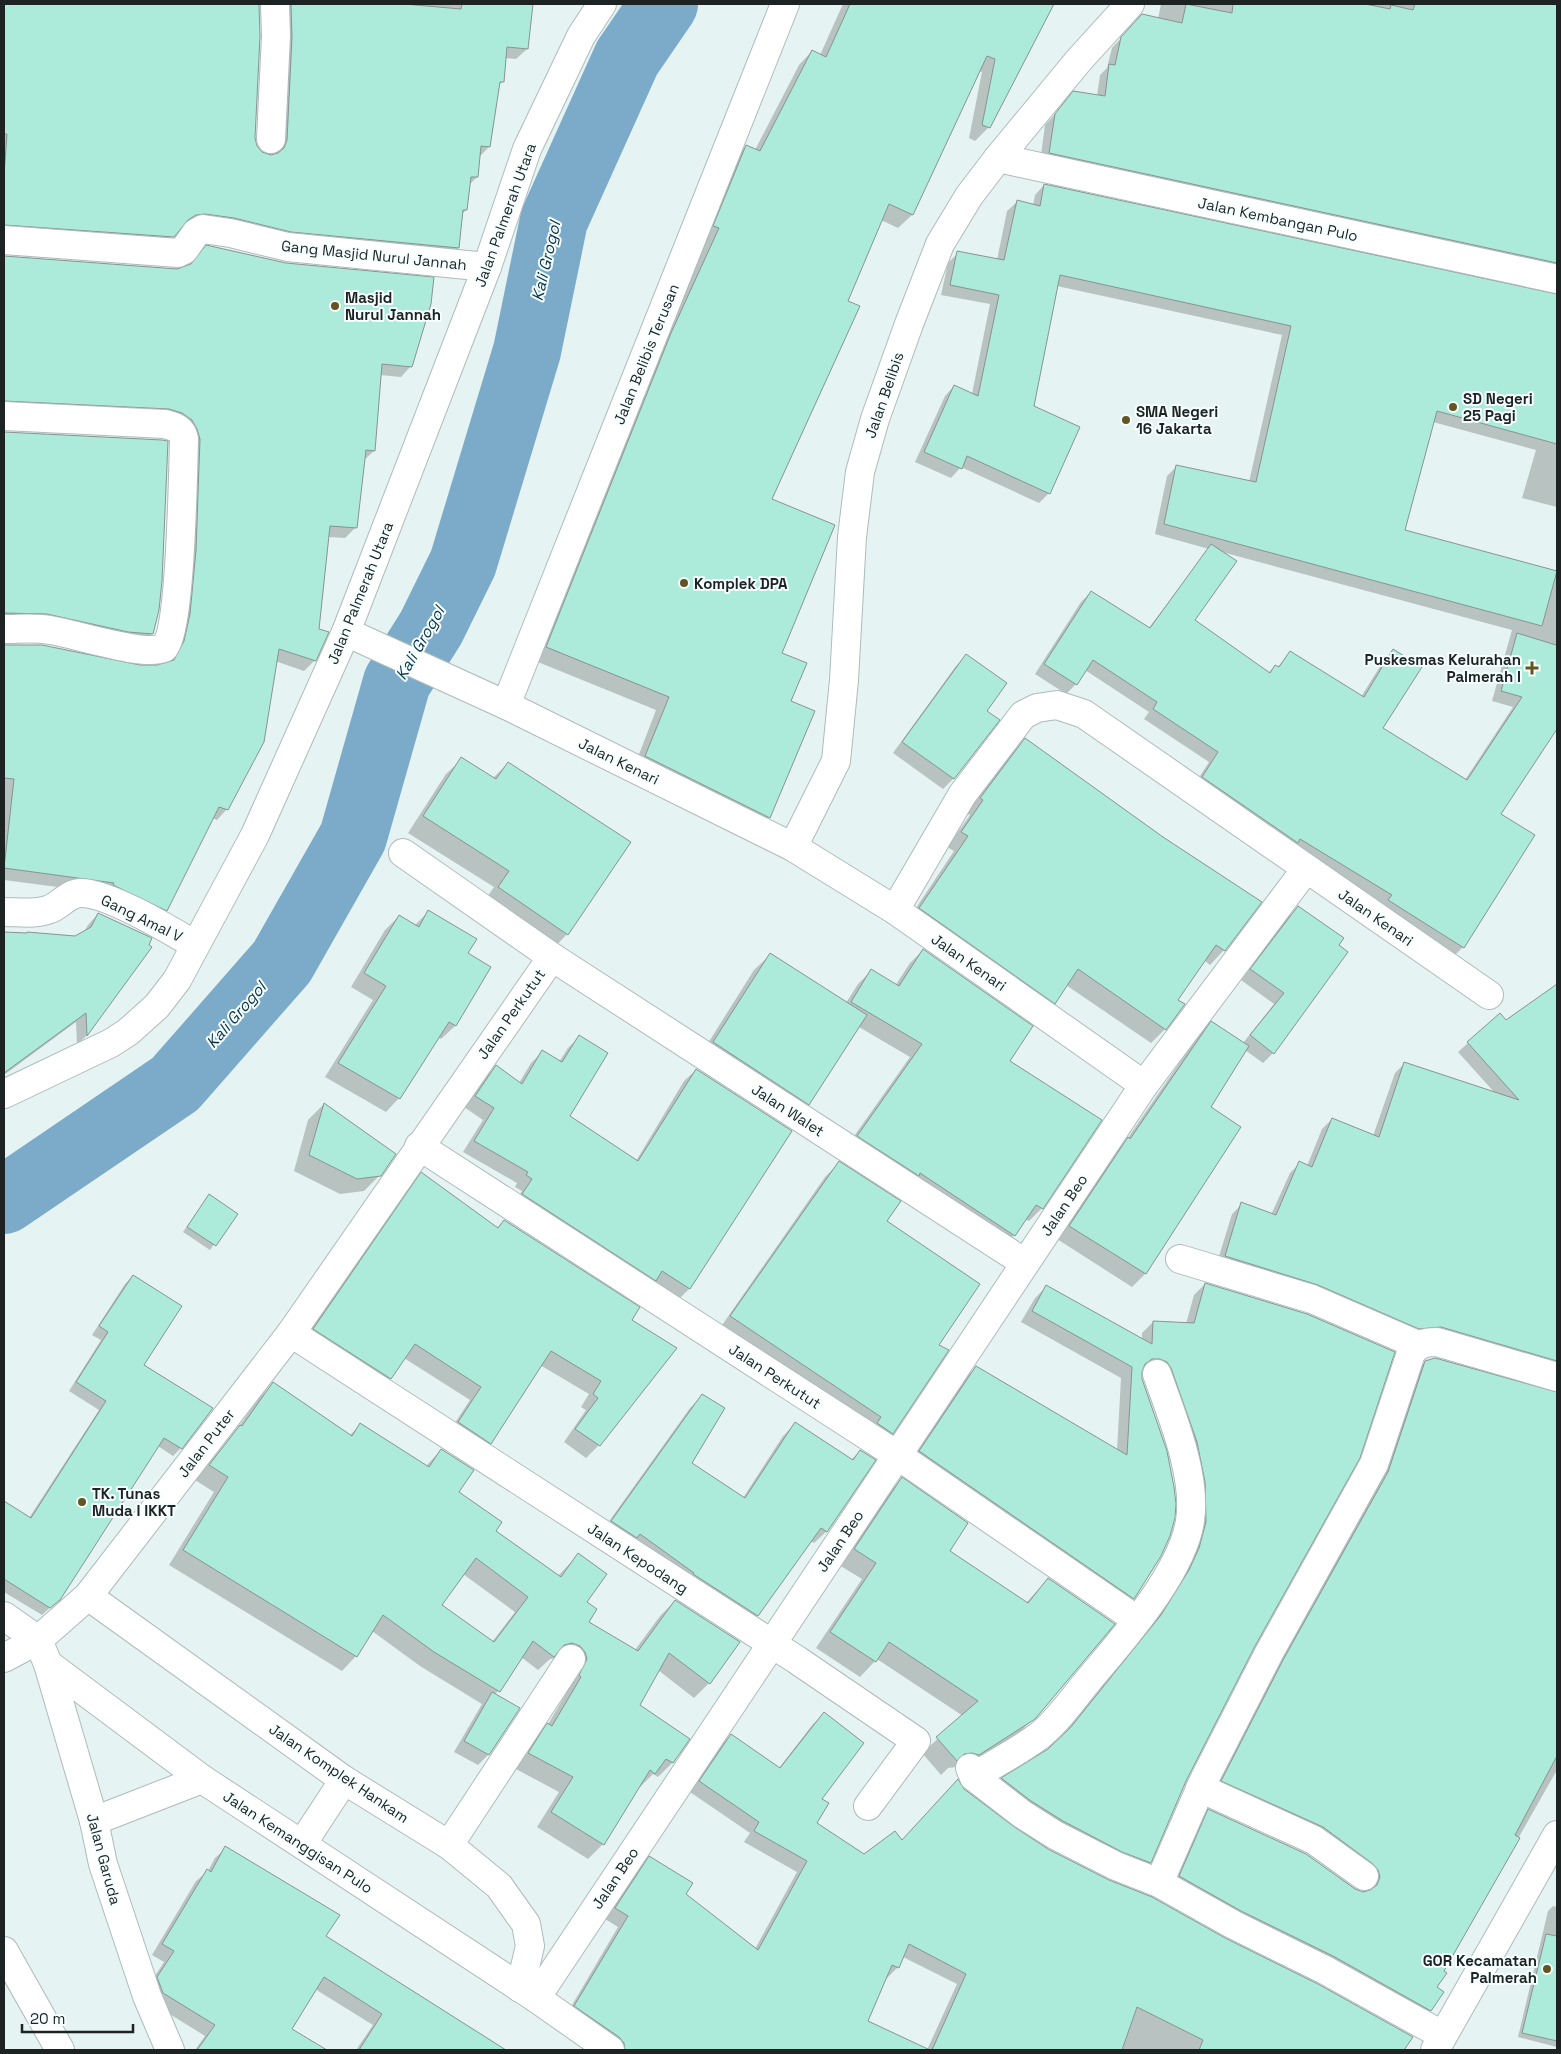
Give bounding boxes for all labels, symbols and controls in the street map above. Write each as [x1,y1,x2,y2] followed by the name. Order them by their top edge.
[470,140,540,290] street label: Jalan Palmerah Utara
[1196,193,1360,245] street label: Jalan Kembangan Pulo
[527,217,566,303] water label: Kali Grogol
[280,236,468,274] street label: Gang Masjid Nurul Jannah
[609,281,683,427] street label: Jalan Belibis Terusan
[345,288,441,324] place label: Masjid Nurul Jannah
[329,300,341,312] marker: Masjid Nurul Jannah
[860,349,908,441] street label: Jalan Belibis
[1463,389,1533,425] place label: SD Negeri 25 Pagi
[1447,401,1459,413] marker: SD Negeri 25 Pagi
[1136,402,1218,438] place label: SMA Negeri 16 Jakarta
[1120,414,1132,426] marker: SMA Negeri 16 Jakarta
[323,519,397,667] street label: Jalan Palmerah Utara
[694,574,788,593] place label: Komplek DPA
[678,577,690,589] marker: Komplek DPA
[391,601,450,683] water label: Kali Grogol
[1365,650,1521,686] place label: Puskesmas Kelurahan Palmerah I
[1525,661,1539,675] marker: Puskesmas Kelurahan Palmerah I
[576,733,662,789] street label: Jalan Kenari
[1335,884,1417,950] street label: Jalan Kenari
[98,890,186,946] street label: Gang Amal V
[928,929,1010,995] street label: Jalan Kenari
[473,965,549,1063] street label: Jalan Perkutut
[201,976,272,1053] water label: Kali Grogol
[748,1079,828,1141] street label: Jalan Walet
[1036,1170,1092,1240] street label: Jalan Beo
[725,1339,825,1413] street label: Jalan Perkutut
[173,1405,239,1481] street label: Jalan Puter
[92,1484,176,1520] place label: TK. Tunas Muda I IKKT
[76,1496,88,1508] marker: TK. Tunas Muda I IKKT
[812,1506,868,1576] street label: Jalan Beo
[584,1518,692,1598] street label: Jalan Kepodang
[265,1719,413,1827] street label: Jalan Komplek Hankam
[220,1787,376,1897] street label: Jalan Kemanggisan Pulo
[83,1811,125,1907] street label: Jalan Garuda
[587,1843,643,1913] street label: Jalan Beo
[1423,1951,1537,1987] place label: GOR Kecamatan Palmerah
[1541,1963,1553,1975] marker: GOR Kecamatan Palmerah
[22,2002,134,2034] scale bar
[30,2009,65,2028] text: 20 m

